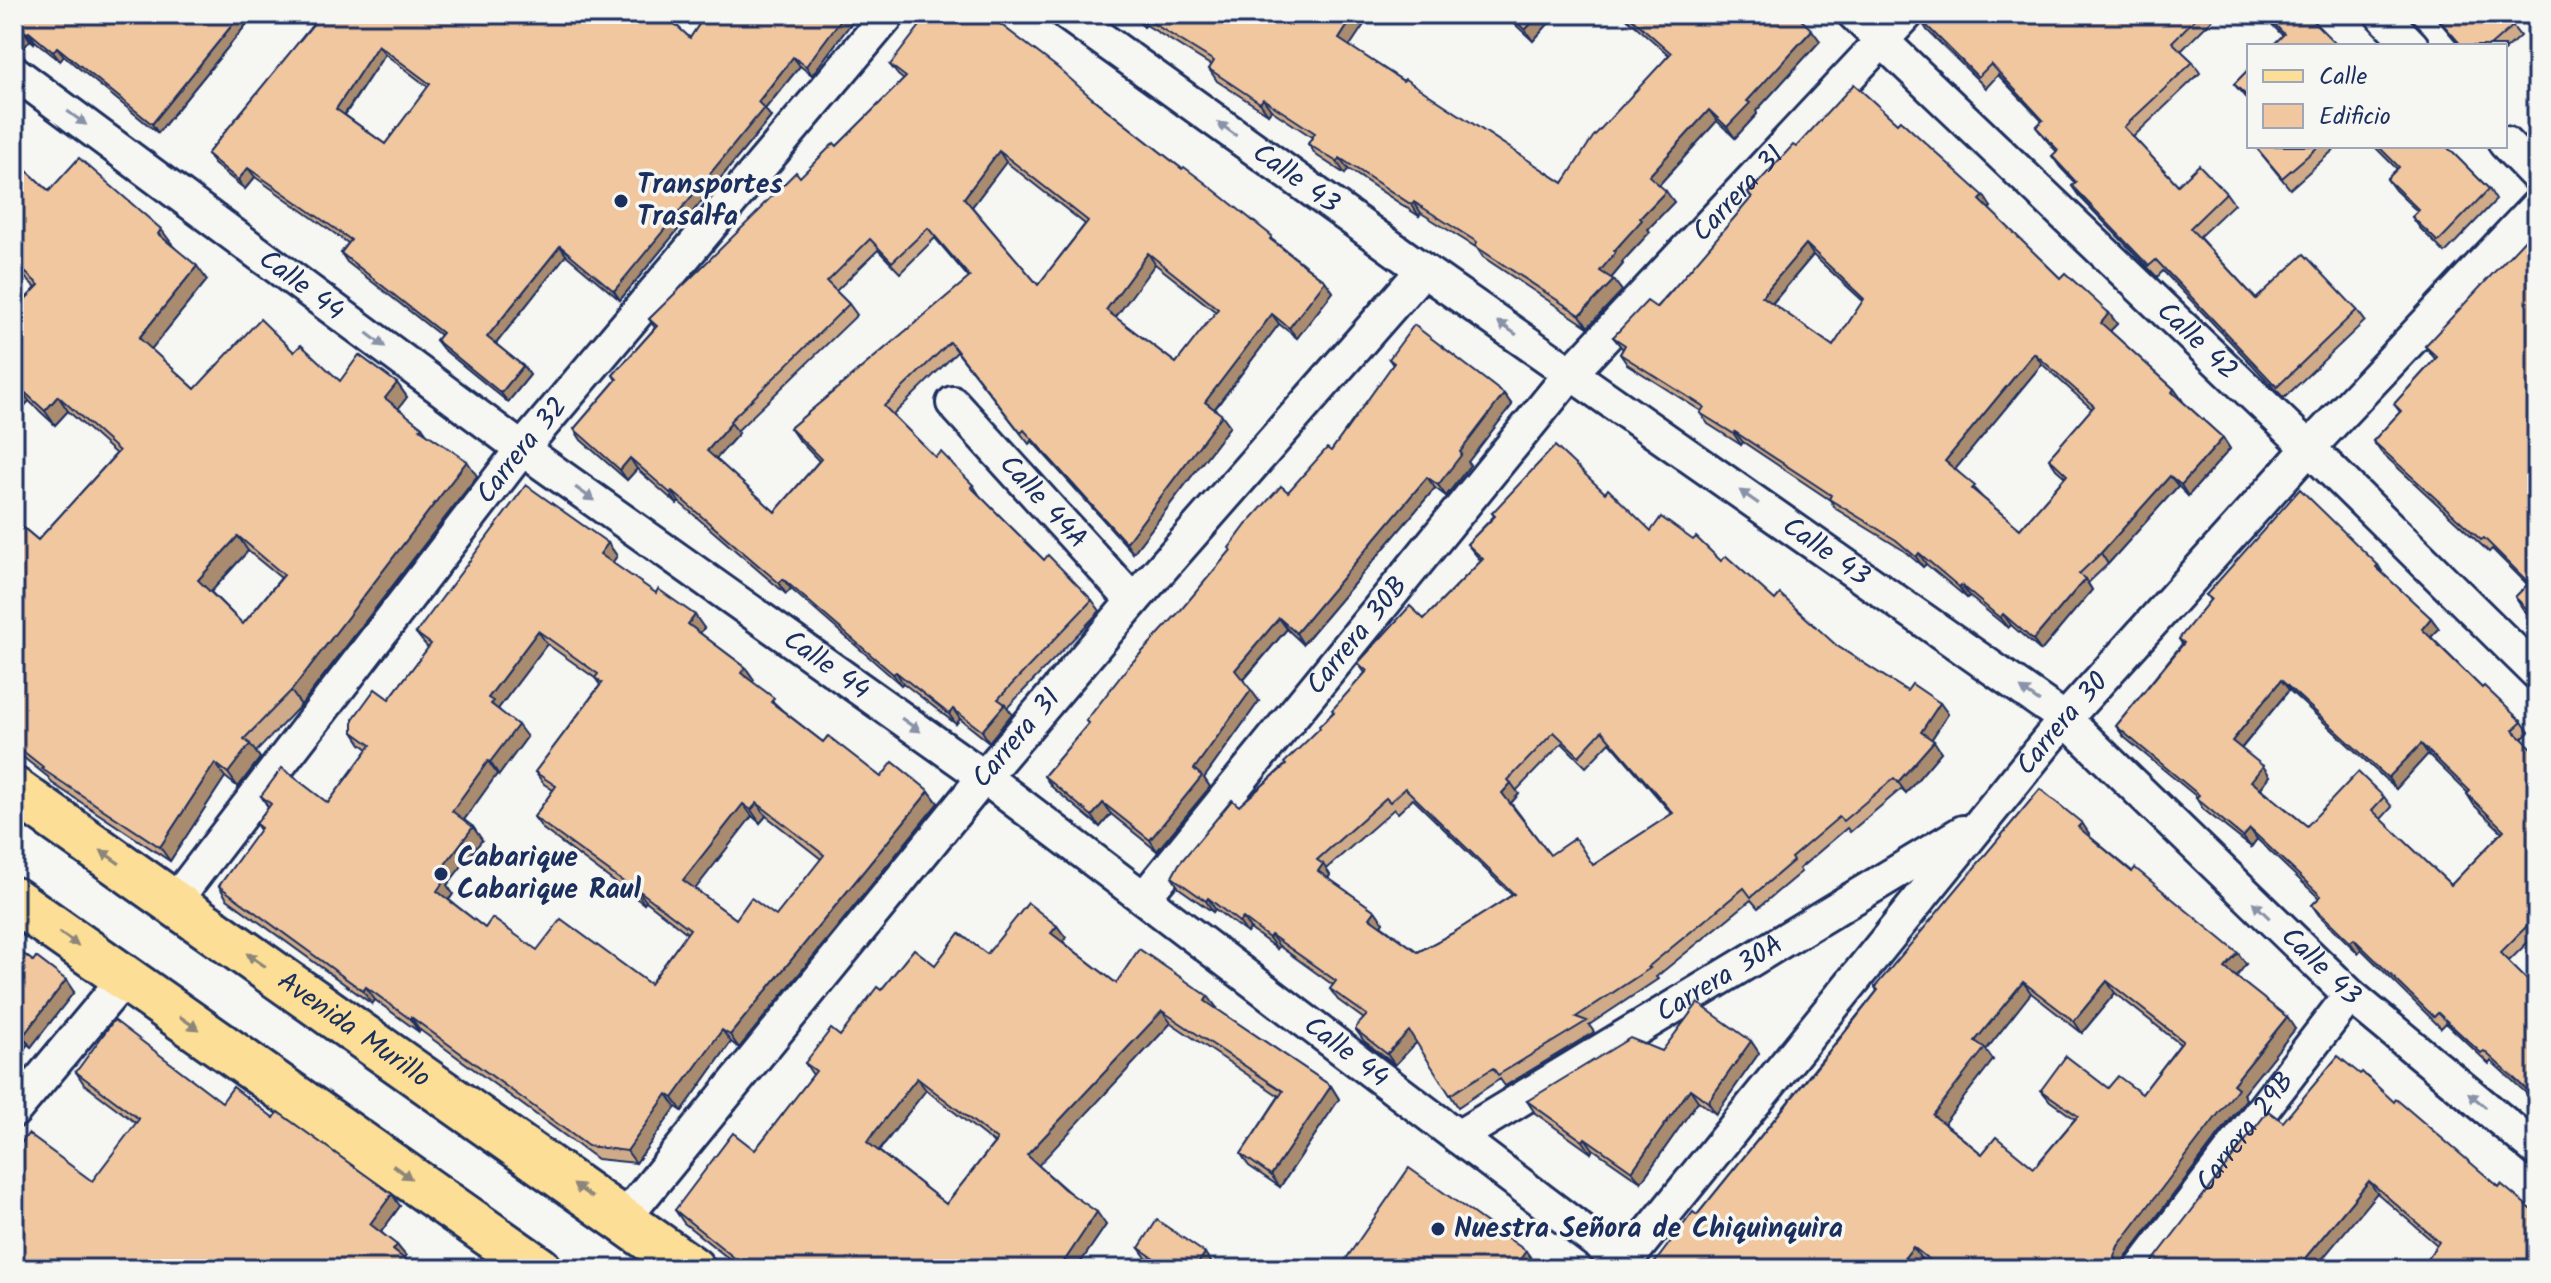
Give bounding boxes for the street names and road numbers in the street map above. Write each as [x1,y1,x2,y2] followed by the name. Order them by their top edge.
[1243,131,1349,226] street label: Calle 43
[1681,135,1796,253] street label: Carrera 31
[249,238,354,333] street label: Calle 44
[2146,291,2248,392] street label: Calle 42
[465,387,579,514] street label: Carrera 32
[988,444,1099,560] street label: Calle 44A
[1772,505,1879,598] street label: Calle 43
[1295,566,1420,705] street label: Carrera 30B
[773,618,880,712] street label: Calle 44
[2005,662,2120,786] street label: Carrera 30
[961,678,1072,798] street label: Carrera 31
[2270,916,2371,1018] street label: Calle 43
[1648,923,1792,1035] street label: Carrera 30A
[268,960,440,1100] street label: Avenida Murillo
[1293,1004,1399,1100] street label: Calle 44
[2184,1062,2306,1203] street label: Carrera 29B

